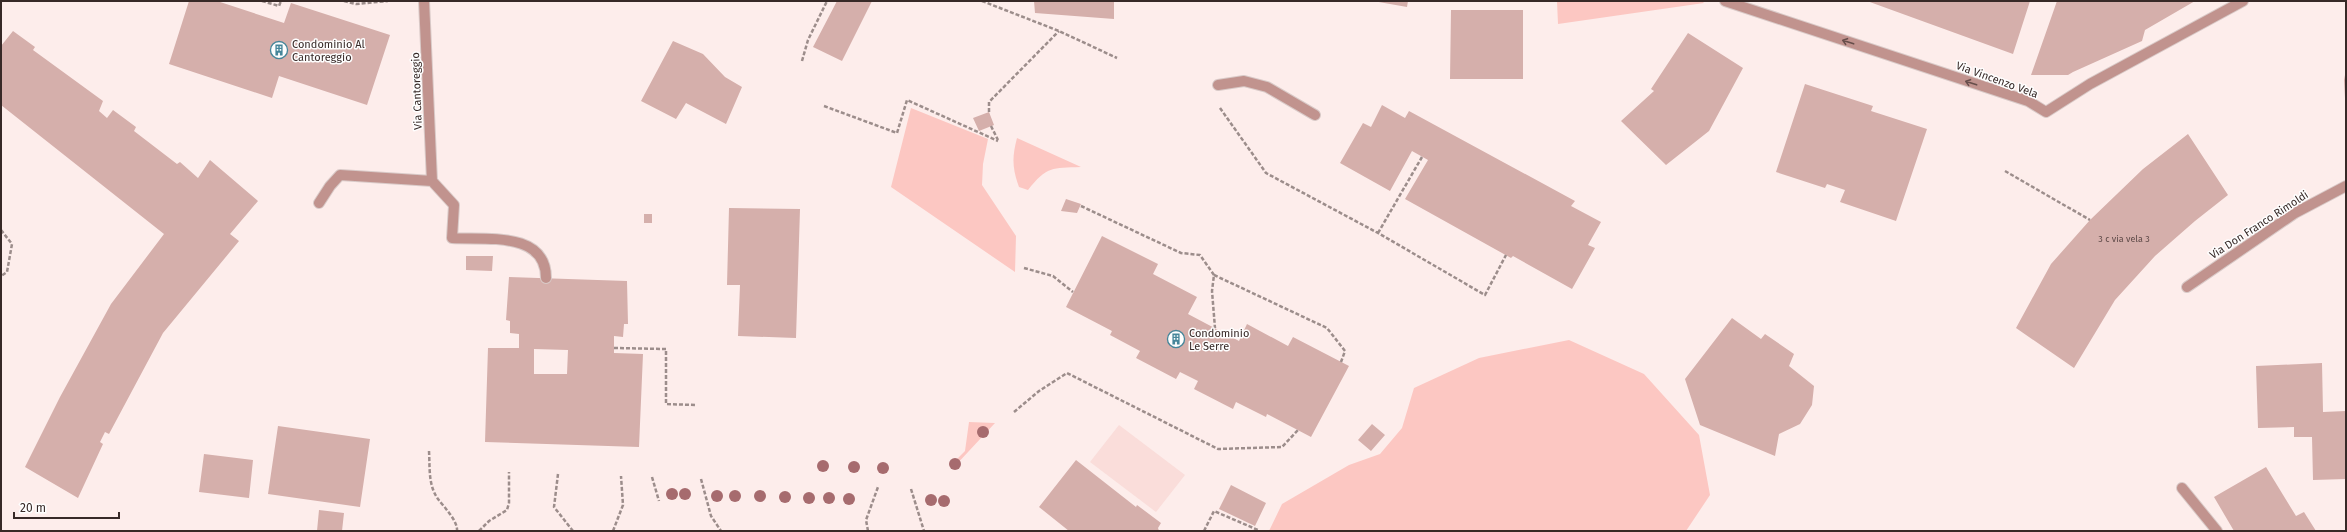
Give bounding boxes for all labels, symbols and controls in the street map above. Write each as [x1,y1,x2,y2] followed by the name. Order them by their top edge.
[292,38,365,64] place label: Condominio Al Cantoreggio
[1842,38,1854,46] one-way arrow
[269,40,289,60] building icon: Condominio Al Cantoreggio
[409,52,425,130] street label: Via Cantoreggio
[1954,59,2040,101] street label: Via Vincenzo Vela
[1965,79,1978,86] one-way arrow
[2207,188,2311,262] street label: Via Don Franco Rimoldi
[2098,234,2150,244] house number: 3 c via vela 3
[1189,327,1249,353] place label: Condominio Le Serre
[1166,329,1186,349] building icon: Condominio Le Serre
[14,494,119,520] scale bar
[20,501,46,515] text: 20 m

